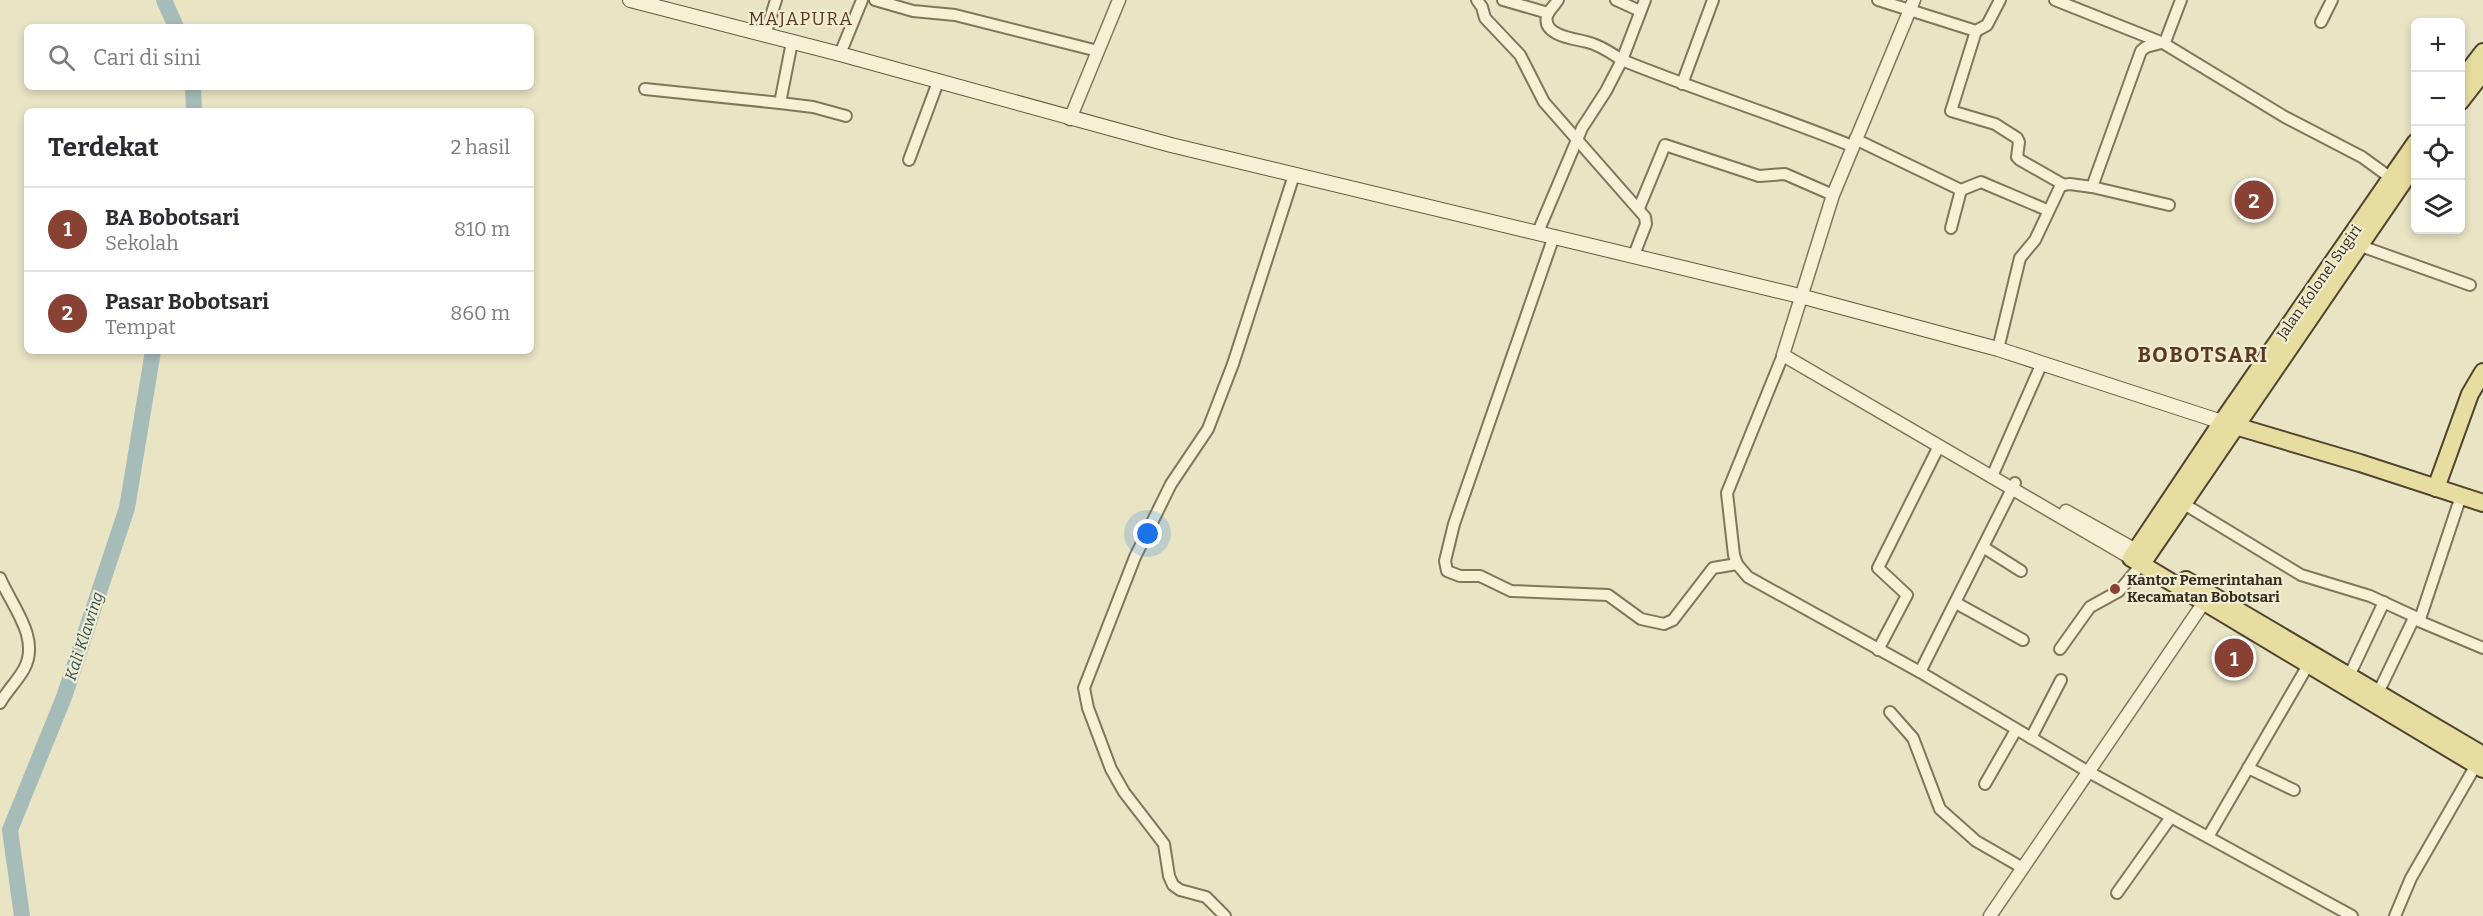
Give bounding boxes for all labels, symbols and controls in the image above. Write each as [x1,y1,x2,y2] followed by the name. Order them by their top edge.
[748,8,854,30] district label: MAJAPURA
[2411,18,2465,234] map controls
[2411,18,2465,72] button: +
[24,24,534,90] search box
[45,41,78,74] icon: search
[93,44,201,71] text: Cari di sini
[2411,72,2465,126] button: −
[2411,126,2465,180] button: locate
[48,132,159,163] text: Terdekat
[450,135,510,159] text: 2 hasil
[2234,178,2274,222] pin: 2
[2411,180,2465,234] button: layers
[105,204,239,231] text: BA Bobotsari
[63,217,72,241] text: 1
[454,217,510,241] text: 810 m
[2272,221,2366,344] street label: Jalan Kolonel Sugiri
[105,231,179,255] text: Sekolah
[105,288,269,315] text: Pasar Bobotsari
[62,301,73,325] text: 2
[450,301,510,325] text: 860 m
[105,315,176,339] text: Tempat
[2137,342,2269,368] district label: BOBOTSARI
[1133,519,1162,548] your location
[2127,571,2283,606] place label: Kantor Pemerintahan Kecamatan Bobotsari
[2108,582,2122,596] marker: Kantor Pemerintahan Kecamatan Bobotsari
[61,589,107,683] water label: Kali Klawing
[2214,636,2254,680] pin: 1

